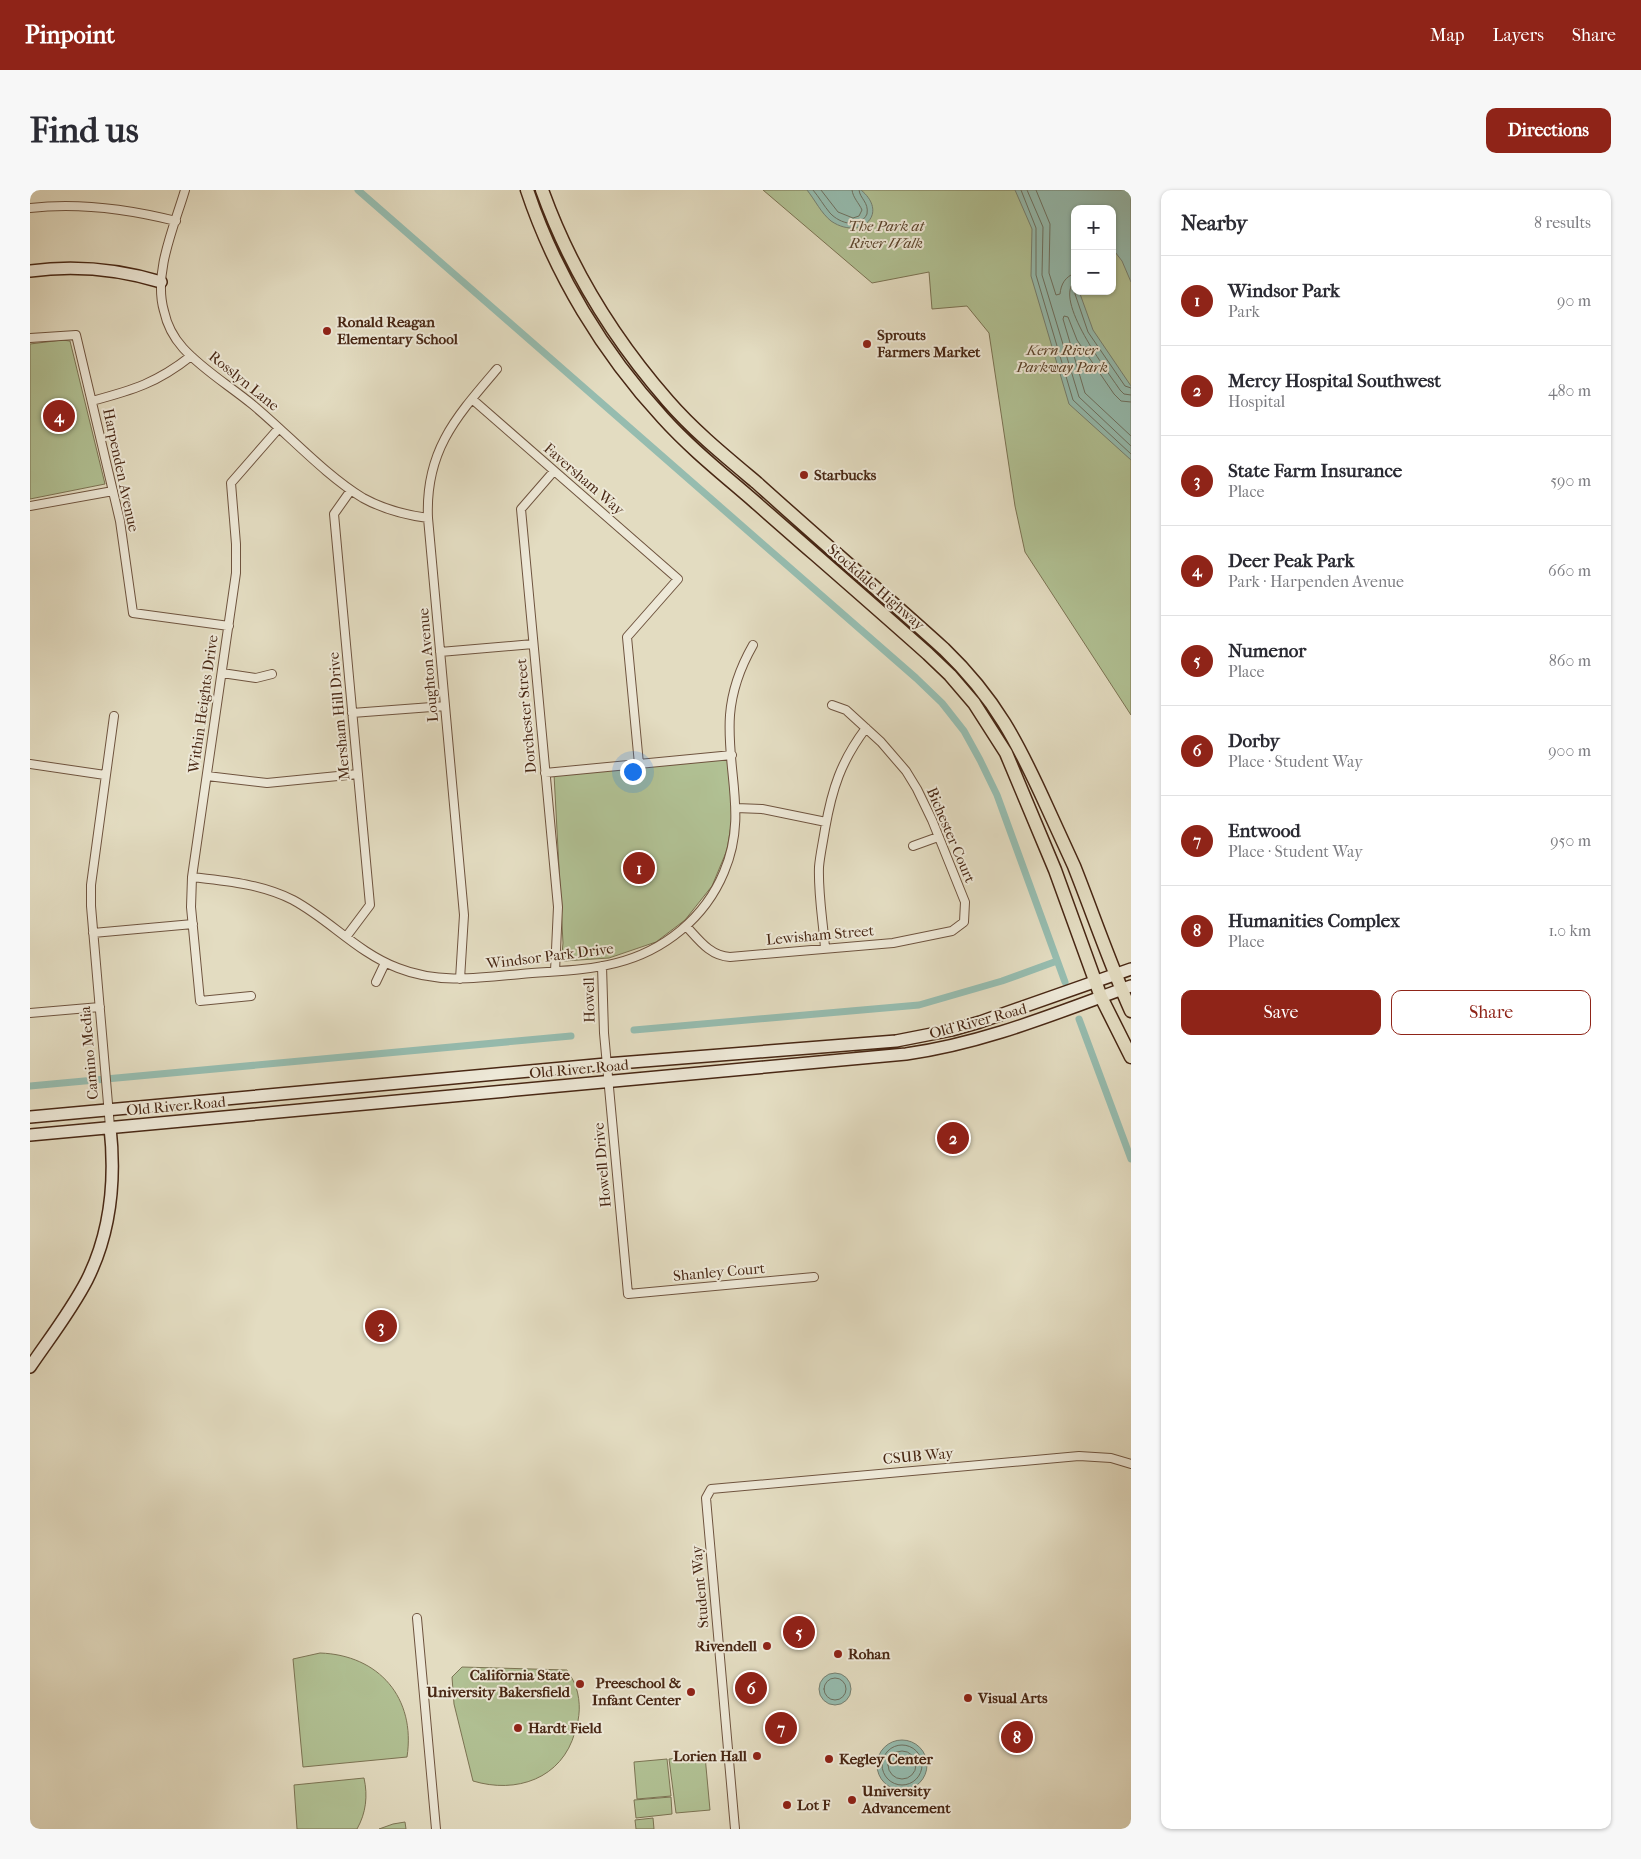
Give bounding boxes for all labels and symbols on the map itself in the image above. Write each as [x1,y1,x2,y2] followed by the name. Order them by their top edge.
[848,217,925,252] park label: The Park at River Walk
[337,313,459,348] place label: Ronald Reagan Elementary School
[321,325,333,337] marker: Ronald Reagan Elementary School
[876,326,981,361] place label: Sprouts Farmers Market
[861,338,873,350] marker: Sprouts Farmers Market
[1015,341,1108,376] park label: Kern River Parkway Park
[205,347,283,415] street label: Rosslyn Lane
[43,397,75,435] pin: 4
[99,407,143,534] street label: Harpenden Avenue
[540,439,629,519] street label: Faversham Way
[814,466,877,484] place label: Starbucks
[798,469,810,481] marker: Starbucks
[824,540,929,635] street label: Stockdale Highway
[414,607,442,723] street label: Loughton Avenue
[184,633,222,775] street label: Within Heights Drive
[324,651,354,781] street label: Mersham Hill Drive
[512,657,540,774] street label: Dorchester Street
[620,759,646,785] your location
[923,784,980,886] street label: Bichester Court
[623,849,655,887] pin: 1
[765,921,875,949] street label: Lewisham Street
[484,939,615,973] street label: Windsor Park Drive
[580,977,598,1023] street label: Howell
[927,999,1029,1043] street label: Old River Road
[76,1004,102,1101] street label: Camino Media
[528,1056,630,1082] street label: Old River Road
[125,1093,227,1119] street label: Old River Road
[937,1119,969,1157] pin: 2
[589,1121,615,1208] street label: Howell Drive
[672,1259,766,1285] street label: Shanley Court
[365,1307,397,1345] pin: 3
[882,1444,955,1468] street label: CSUB Way
[687,1544,713,1629] street label: Student Way
[783,1613,815,1651] pin: 5
[695,1637,758,1655] place label: Rivendell
[761,1640,773,1652] marker: Rivendell
[848,1645,891,1663] place label: Rohan
[832,1648,844,1660] marker: Rohan
[426,1666,571,1701] place label: California State University Bakersfield
[735,1669,767,1707] pin: 6
[592,1674,682,1709] place label: Preeschool & Infant Center
[574,1678,586,1690] marker: California State University Bakersfield
[685,1686,697,1698] marker: Preeschool & Infant Center
[977,1689,1048,1707] place label: Visual Arts
[962,1692,974,1704] marker: Visual Arts
[765,1709,797,1747] pin: 7
[1001,1718,1033,1756] pin: 8
[528,1719,603,1737] place label: Hardt Field
[512,1722,524,1734] marker: Hardt Field
[673,1747,748,1765] place label: Lorien Hall
[751,1750,763,1762] marker: Lorien Hall
[839,1750,933,1768] place label: Kegley Center
[823,1753,835,1765] marker: Kegley Center
[861,1782,951,1817] place label: University Advancement
[846,1794,858,1806] marker: University Advancement
[797,1796,830,1814] place label: Lot F
[781,1799,793,1811] marker: Lot F

